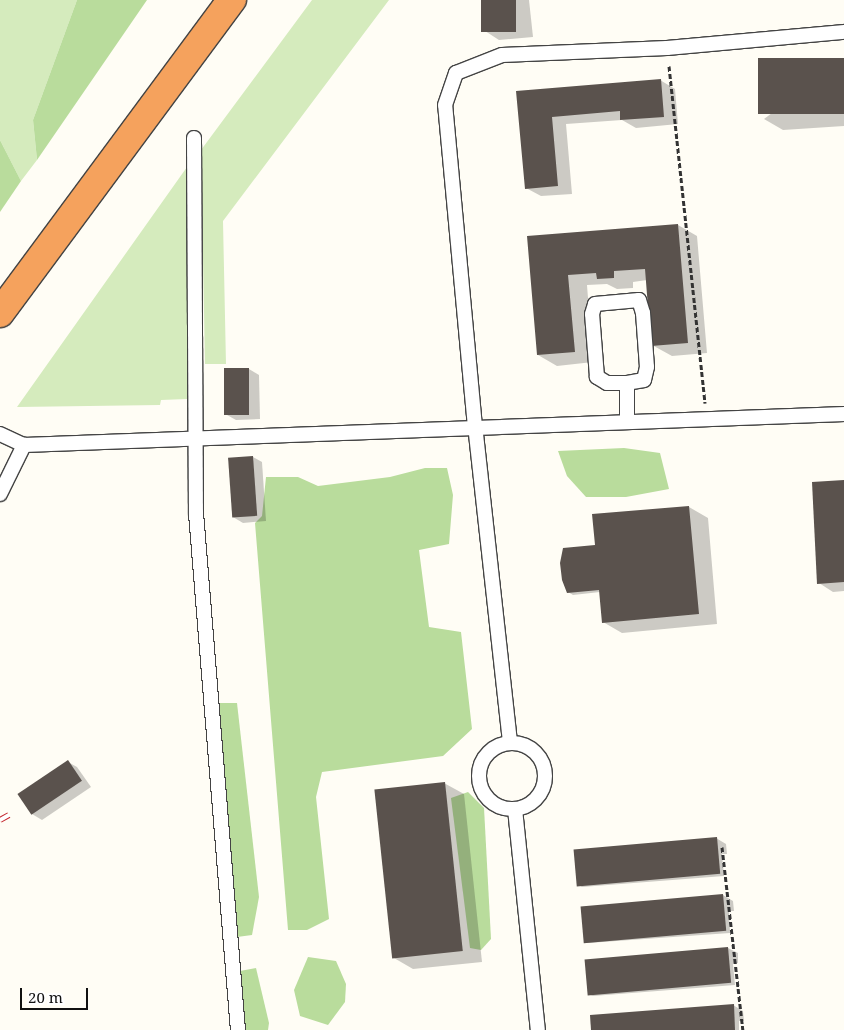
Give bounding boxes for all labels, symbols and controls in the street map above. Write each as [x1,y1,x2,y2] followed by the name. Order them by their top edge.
[22,978,90,1010] scale bar
[28,987,63,1007] text: 20 m

